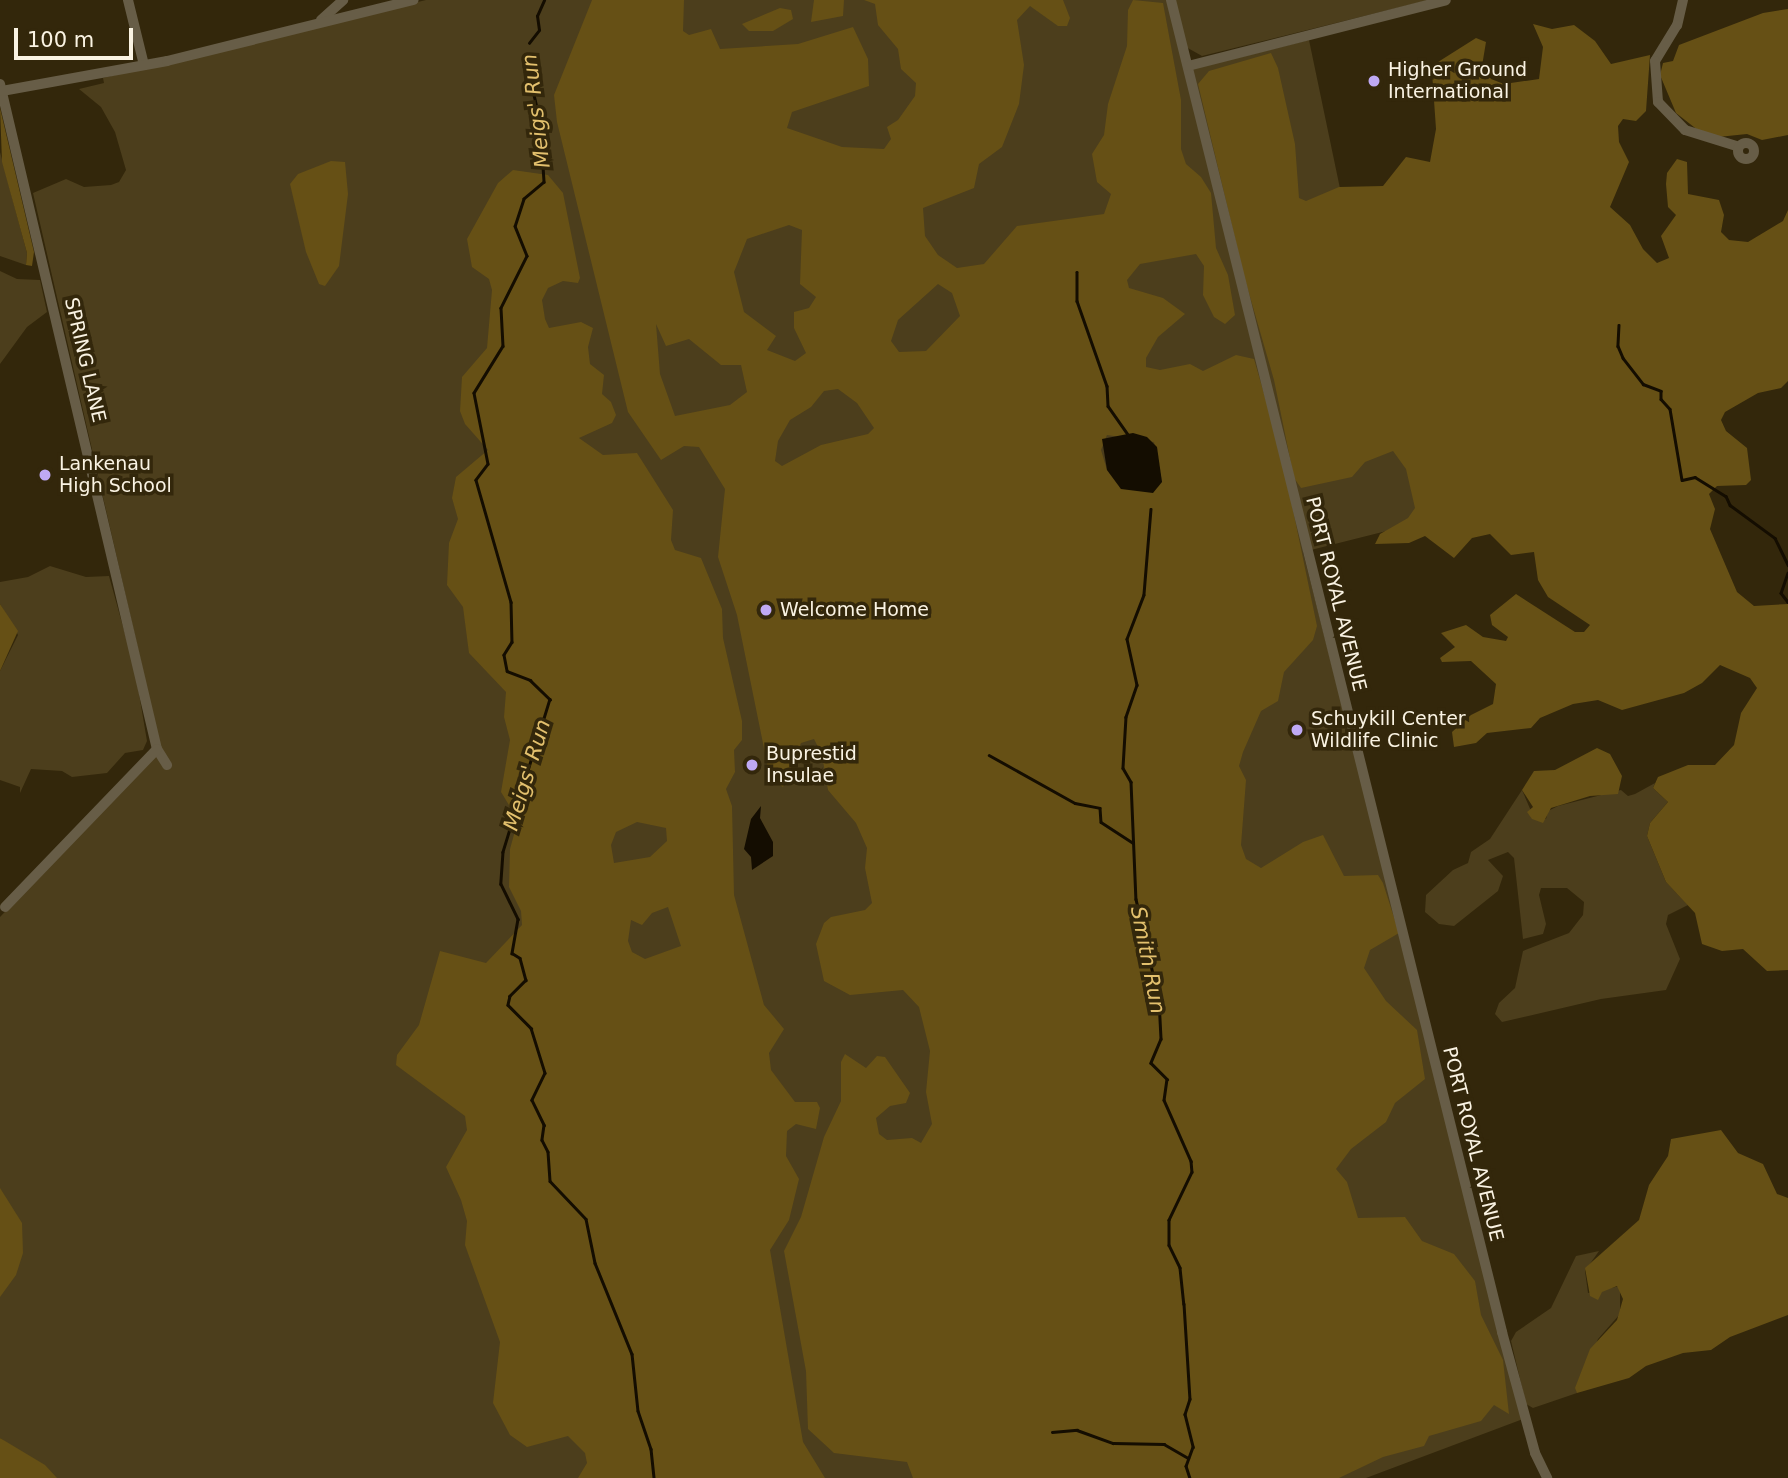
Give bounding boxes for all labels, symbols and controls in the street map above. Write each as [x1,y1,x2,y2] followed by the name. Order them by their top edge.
[18,14,136,58] scale bar
[27,28,94,52] text: 100 m
[516,52,556,170] water label: Meigs' Run
[1388,59,1527,103] place label: Higher Ground International
[1366,73,1382,89] marker: Higher Ground International
[60,295,110,425] street label: SPRING LANE
[59,453,172,497] place label: Lankenau High School
[37,467,53,483] marker: Lankenau High School
[1301,494,1371,694] street label: PORT ROYAL AVENUE
[780,599,929,621] place label: Welcome Home
[758,602,774,618] marker: Welcome Home
[1311,708,1466,752] place label: Schuykill Center Wildlife Clinic
[498,716,556,834] water label: Meigs' Run
[1289,722,1305,738] marker: Schuykill Center Wildlife Clinic
[766,743,857,787] place label: Buprestid Insulae
[744,757,760,773] marker: Buprestid Insulae
[1125,904,1171,1016] water label: Smith Run
[1438,1044,1508,1244] street label: PORT ROYAL AVENUE

